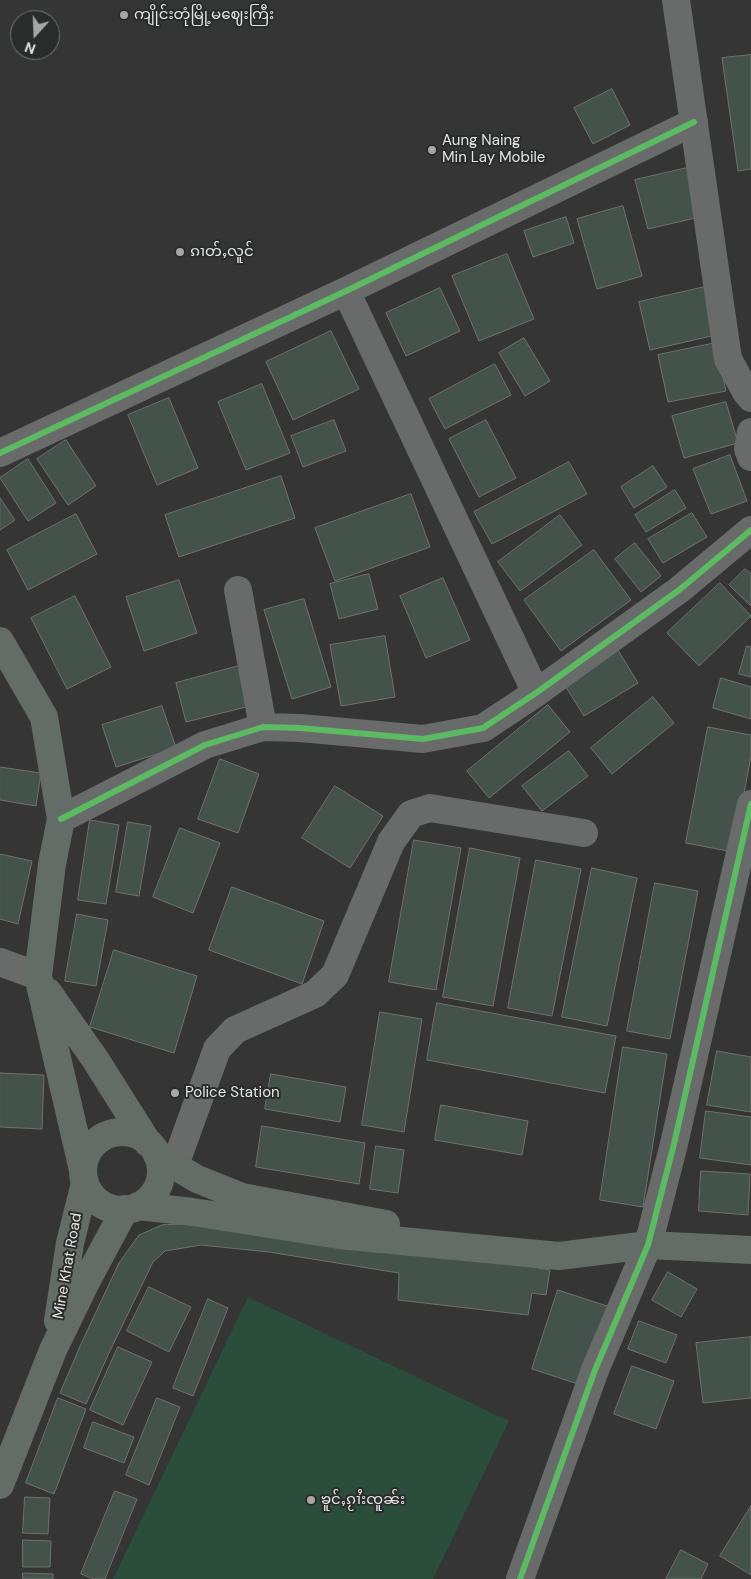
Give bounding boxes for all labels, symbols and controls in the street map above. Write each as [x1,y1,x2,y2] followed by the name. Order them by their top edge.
[134,6,274,24] place label: ကျိုင်းတုံမြို့မ‌ဈေးကြီး
[118,9,130,21] marker: ကျိုင်းတုံမြို့မ‌ဈေးကြီး
[10,10,60,60] north arrow
[22,38,38,58] text: N
[442,132,545,167] place label: Aung Naing Min Lay Mobile
[426,144,438,156] marker: Aung Naing Min Lay Mobile
[190,243,254,261] place label: ၵၢတ်ႇလူင်
[174,246,186,258] marker: ၵၢတ်ႇလူင်
[185,1084,280,1102] place label: Police Station
[169,1087,181,1099] marker: Police Station
[50,1212,86,1320] street label: Mine Khat Road
[321,1491,405,1509] place label: ၶူင်ႇၵႂၢႆးၸူၼ်း
[305,1494,317,1506] marker: ၶူင်ႇၵႂၢႆးၸူၼ်း

